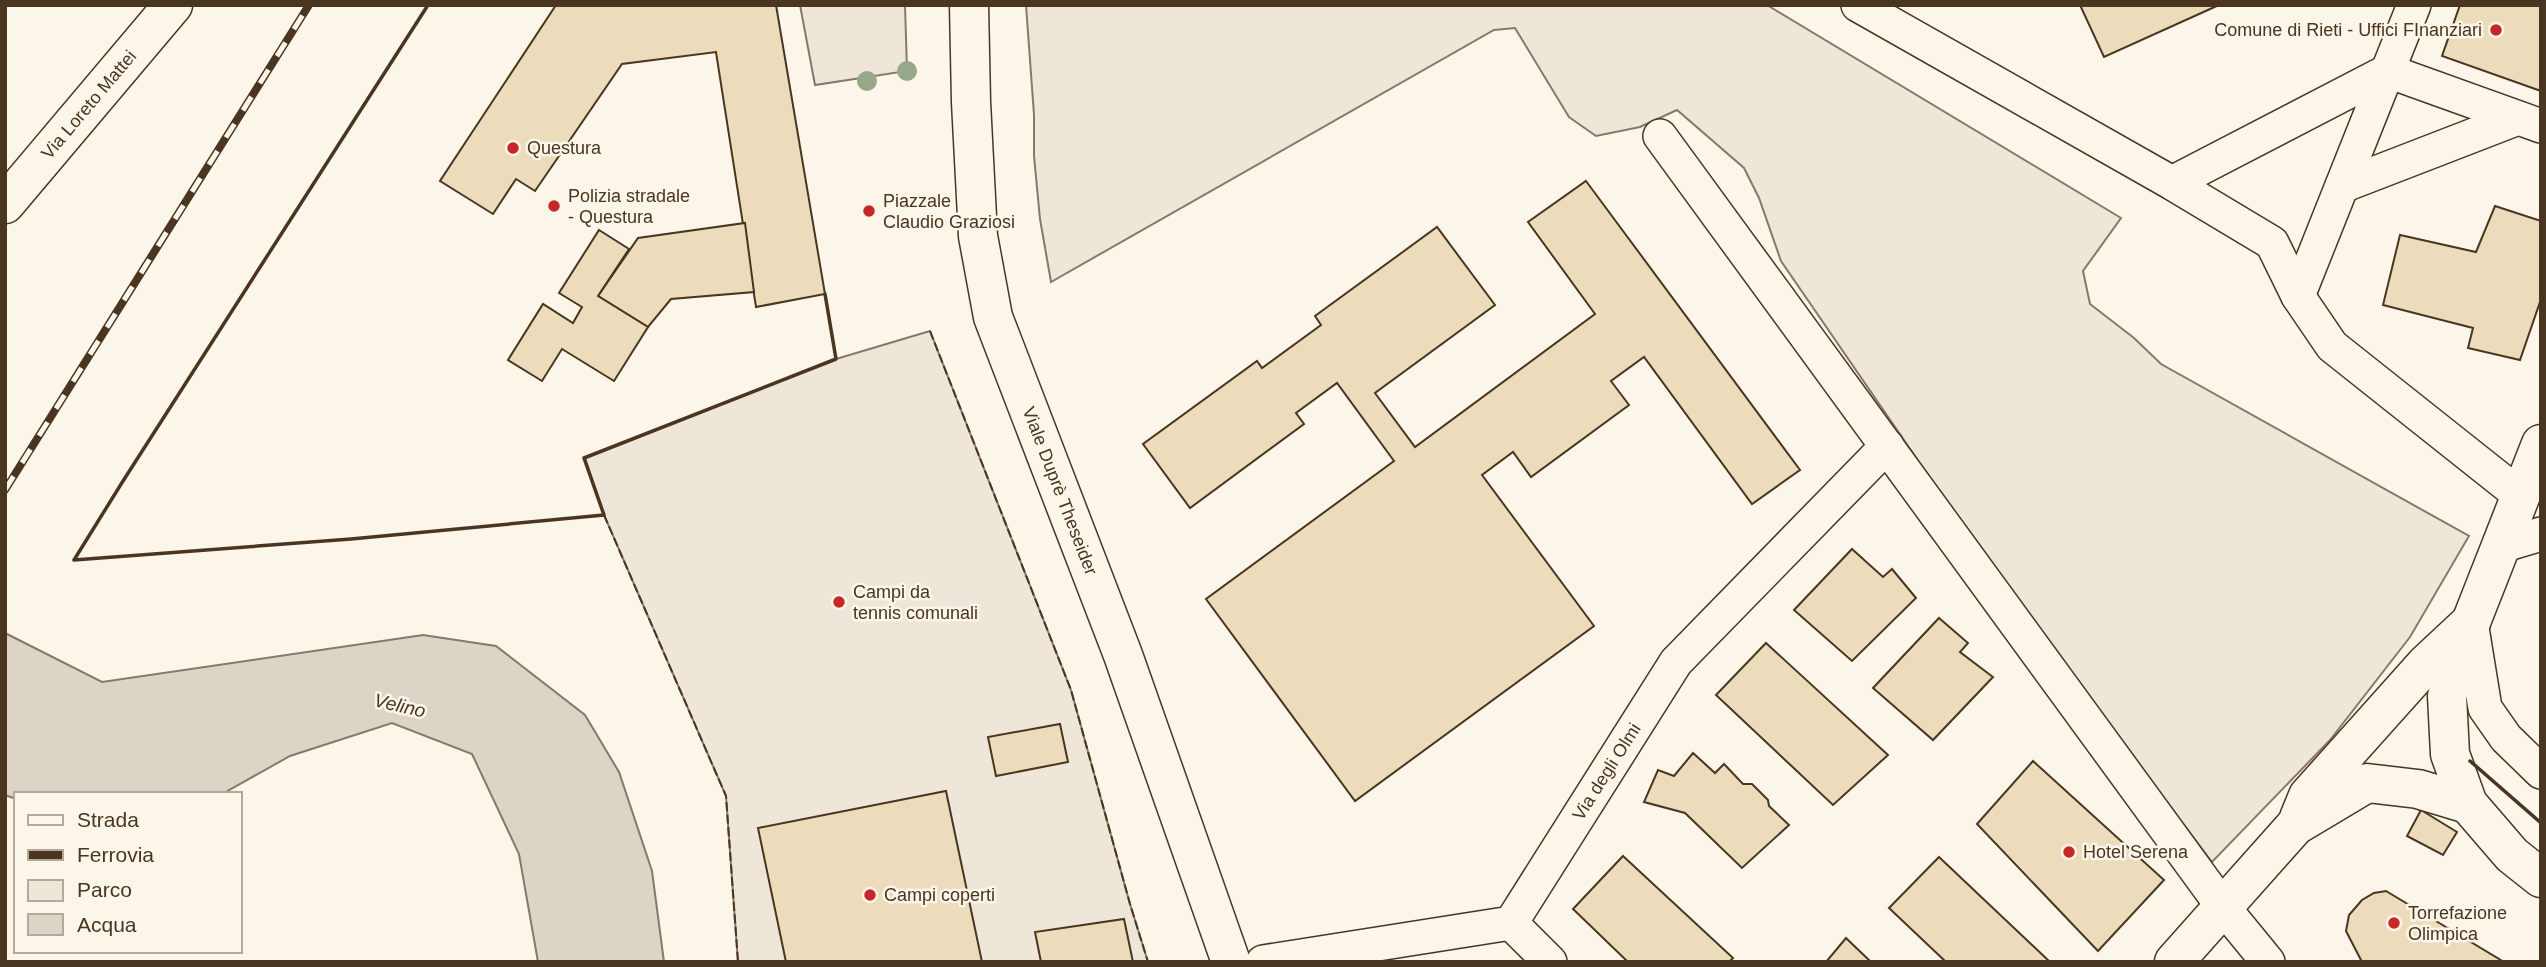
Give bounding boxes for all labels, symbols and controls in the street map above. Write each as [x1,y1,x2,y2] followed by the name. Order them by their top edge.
[2214,20,2482,40] place label: Comune di Rieti - Uffici FInanziari
[2488,22,2504,38] marker: Comune di Rieti - Uffici FInanziari
[37,46,140,163] street label: Via Loreto Mattei
[527,138,602,158] place label: Questura
[505,140,521,156] marker: Questura
[568,186,690,227] place label: Polizia stradale - Questura
[883,191,1015,232] place label: Piazzale Claudio Graziosi
[546,198,562,214] marker: Polizia stradale - Questura
[861,203,877,219] marker: Piazzale Claudio Graziosi
[1019,404,1101,578] street label: Viale Duprè Theseider
[853,582,978,623] place label: Campi da tennis comunali
[831,594,847,610] marker: Campi da tennis comunali
[372,689,428,722] water label: Velino
[1569,720,1645,824] street label: Via degli Olmi
[14,792,242,953] legend
[77,808,139,831] text: Strada
[2083,842,2189,862] place label: Hotel Serena
[77,843,154,866] text: Ferrovia
[2061,844,2077,860] marker: Hotel Serena
[77,878,132,901] text: Parco
[884,885,995,905] place label: Campi coperti
[862,887,878,903] marker: Campi coperti
[2408,903,2507,944] place label: Torrefazione Olimpica
[77,913,137,936] text: Acqua
[2386,915,2402,931] marker: Torrefazione Olimpica

